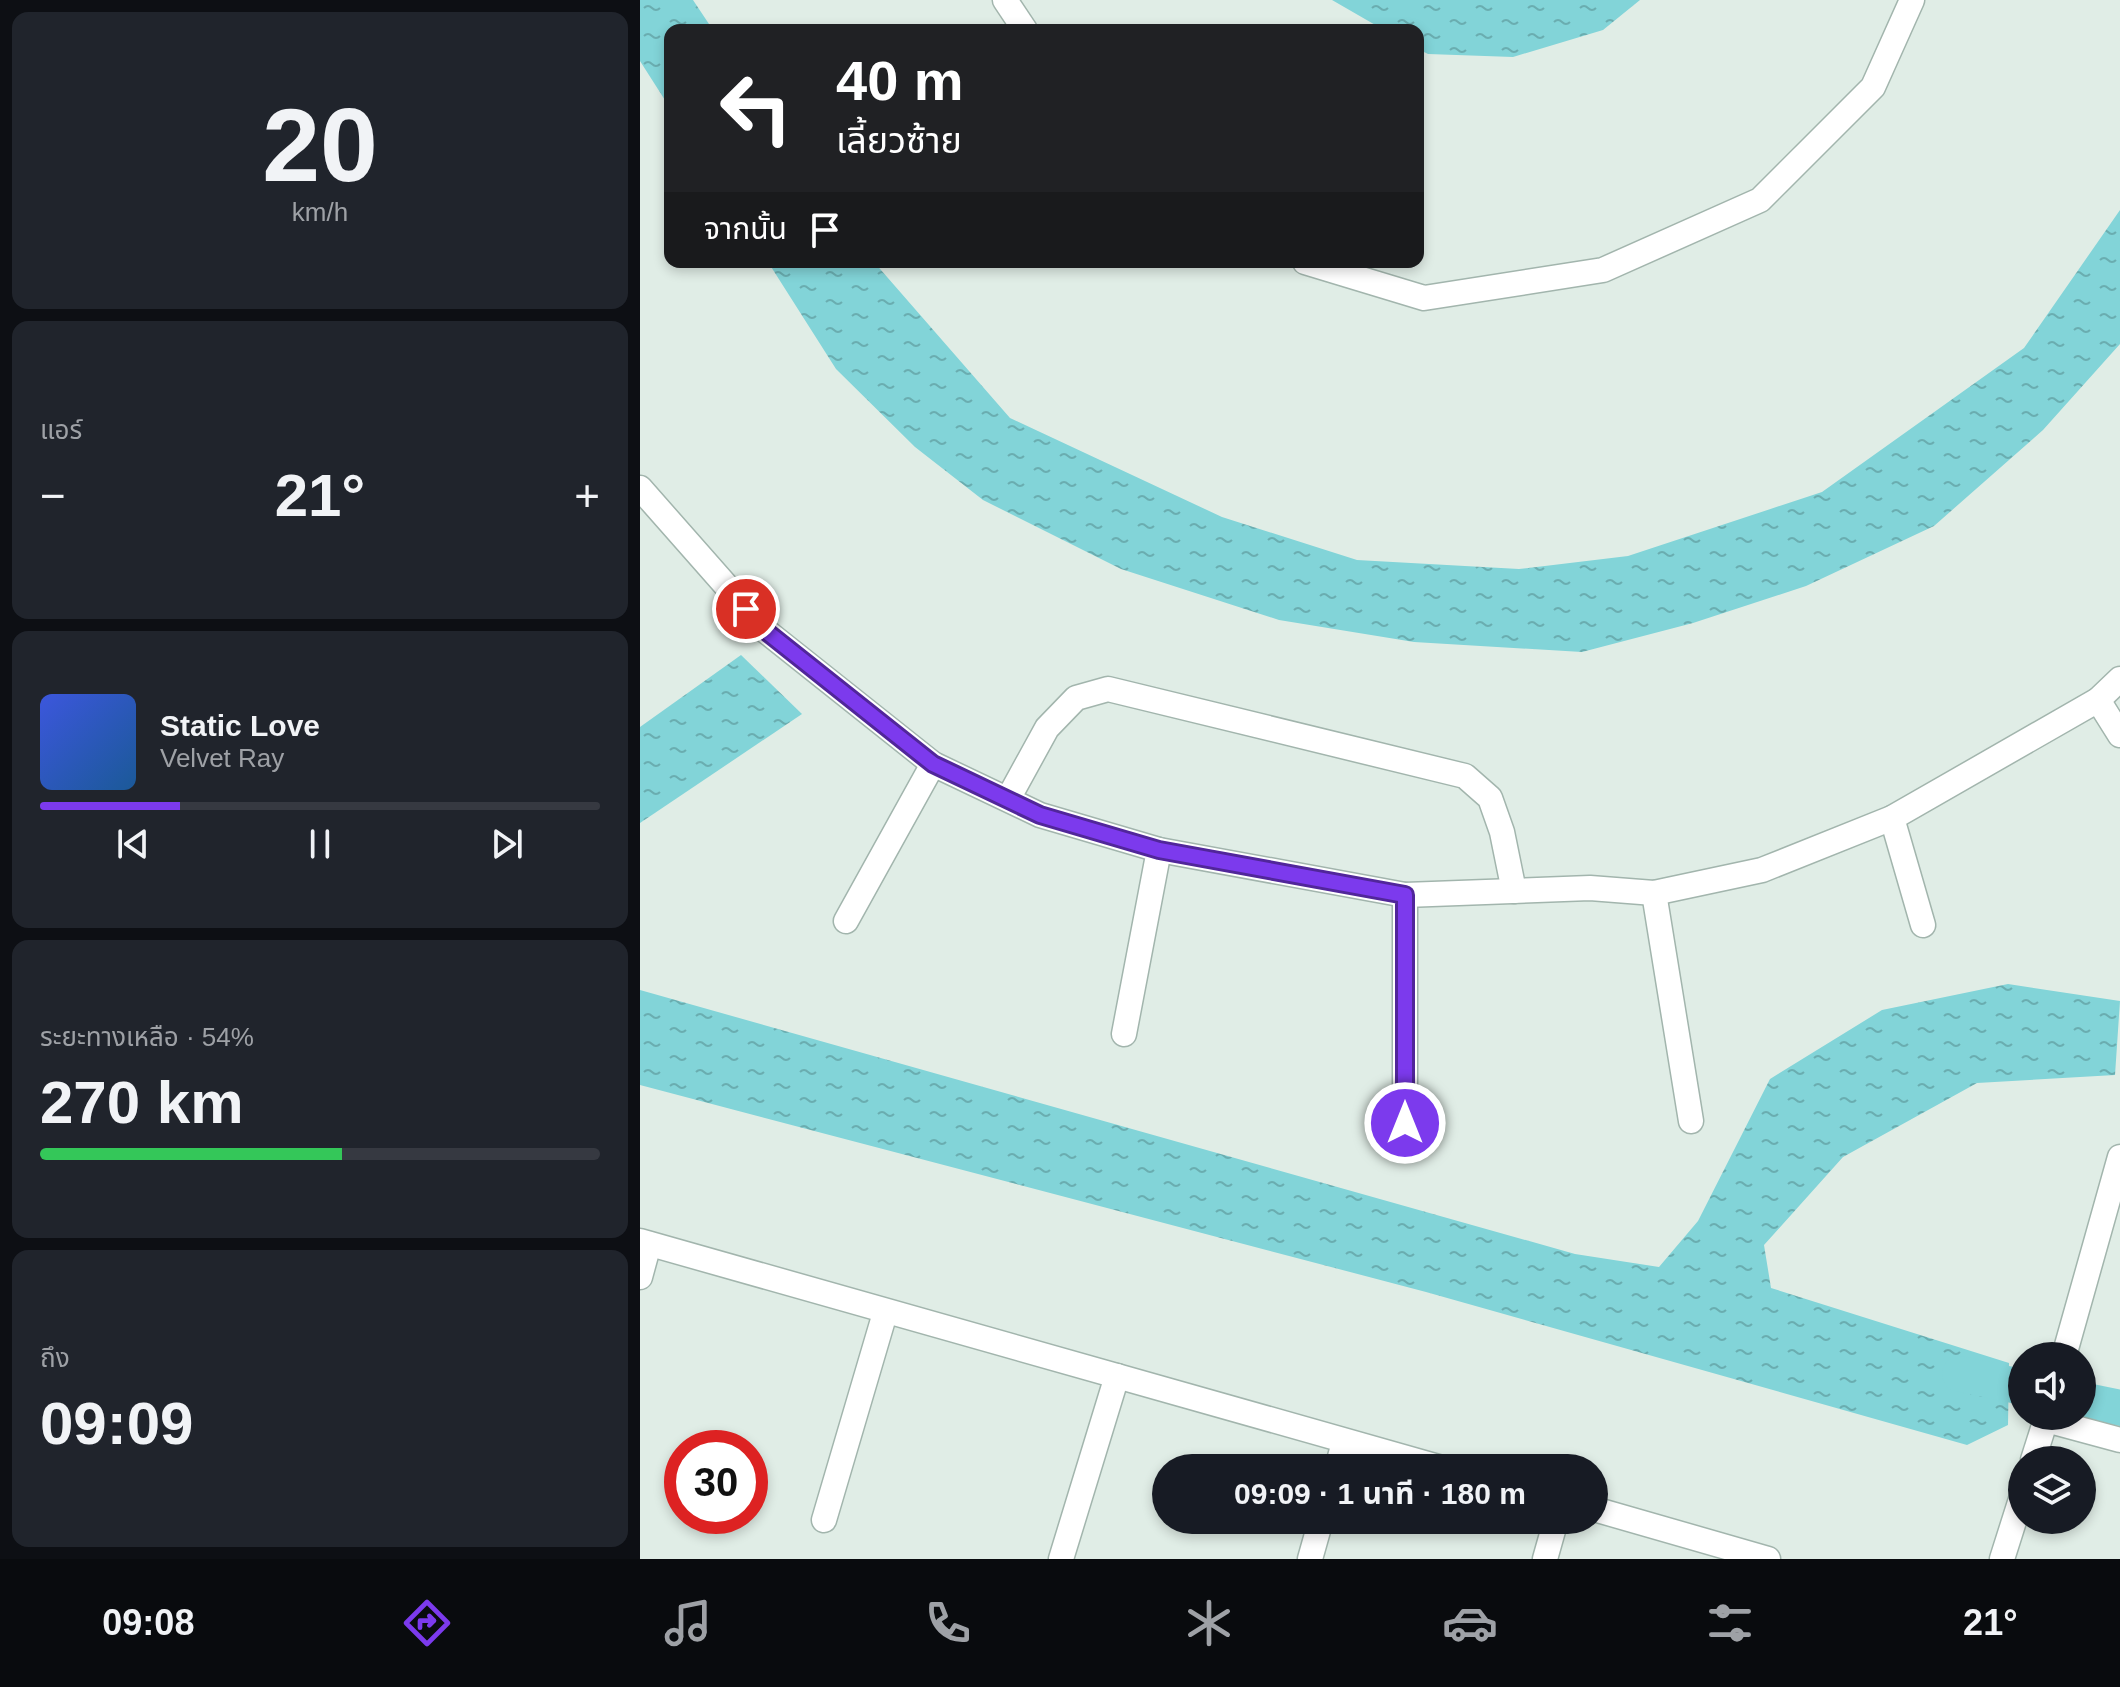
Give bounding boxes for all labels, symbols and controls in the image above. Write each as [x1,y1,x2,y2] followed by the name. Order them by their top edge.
[836,49,964,112] text: 40 m
[704,56,808,160] icon: left
[262,87,378,203] text: 20
[836,120,962,161] text: เลี้ยวซ้าย
[292,197,348,227] text: km/h
[803,208,847,252] icon: arrive
[704,212,787,245] text: จากนั้น
[40,415,82,445] text: แอร์
[275,462,365,529] text: 21°
[40,471,66,520] text: −
[574,471,600,520] text: +
[712,575,780,643] pin
[724,587,768,631] icon: arrive
[160,709,320,742] text: Static Love
[160,743,284,773] text: Velvet Ray
[111,822,155,866] icon: previous
[298,822,342,866] icon: pause
[485,822,529,866] icon: next
[40,1022,254,1052] text: ระยะทางเหลือ · 54%
[40,1069,244,1136] text: 270 km
[1363,1081,1447,1165] position arrow
[2008,1342,2096,1534] map controls
[2008,1342,2096,1430] button: sound
[40,1343,70,1373] text: ถึง
[40,1390,193,1457] text: 09:09
[664,1430,768,1534] speed limit sign: 30
[2008,1446,2096,1534] button: layers
[1234,1477,1526,1510] text: 09:09 · 1 นาที · 180 m
[399,1595,455,1651] icon: directions
[660,1595,716,1651] icon: music
[920,1595,976,1651] icon: phone
[1181,1595,1237,1651] icon: climate
[1442,1595,1498,1651] icon: car
[1702,1595,1758,1651] icon: filters
[102,1602,194,1643] text: 09:08
[1963,1602,2018,1643] text: 21°

